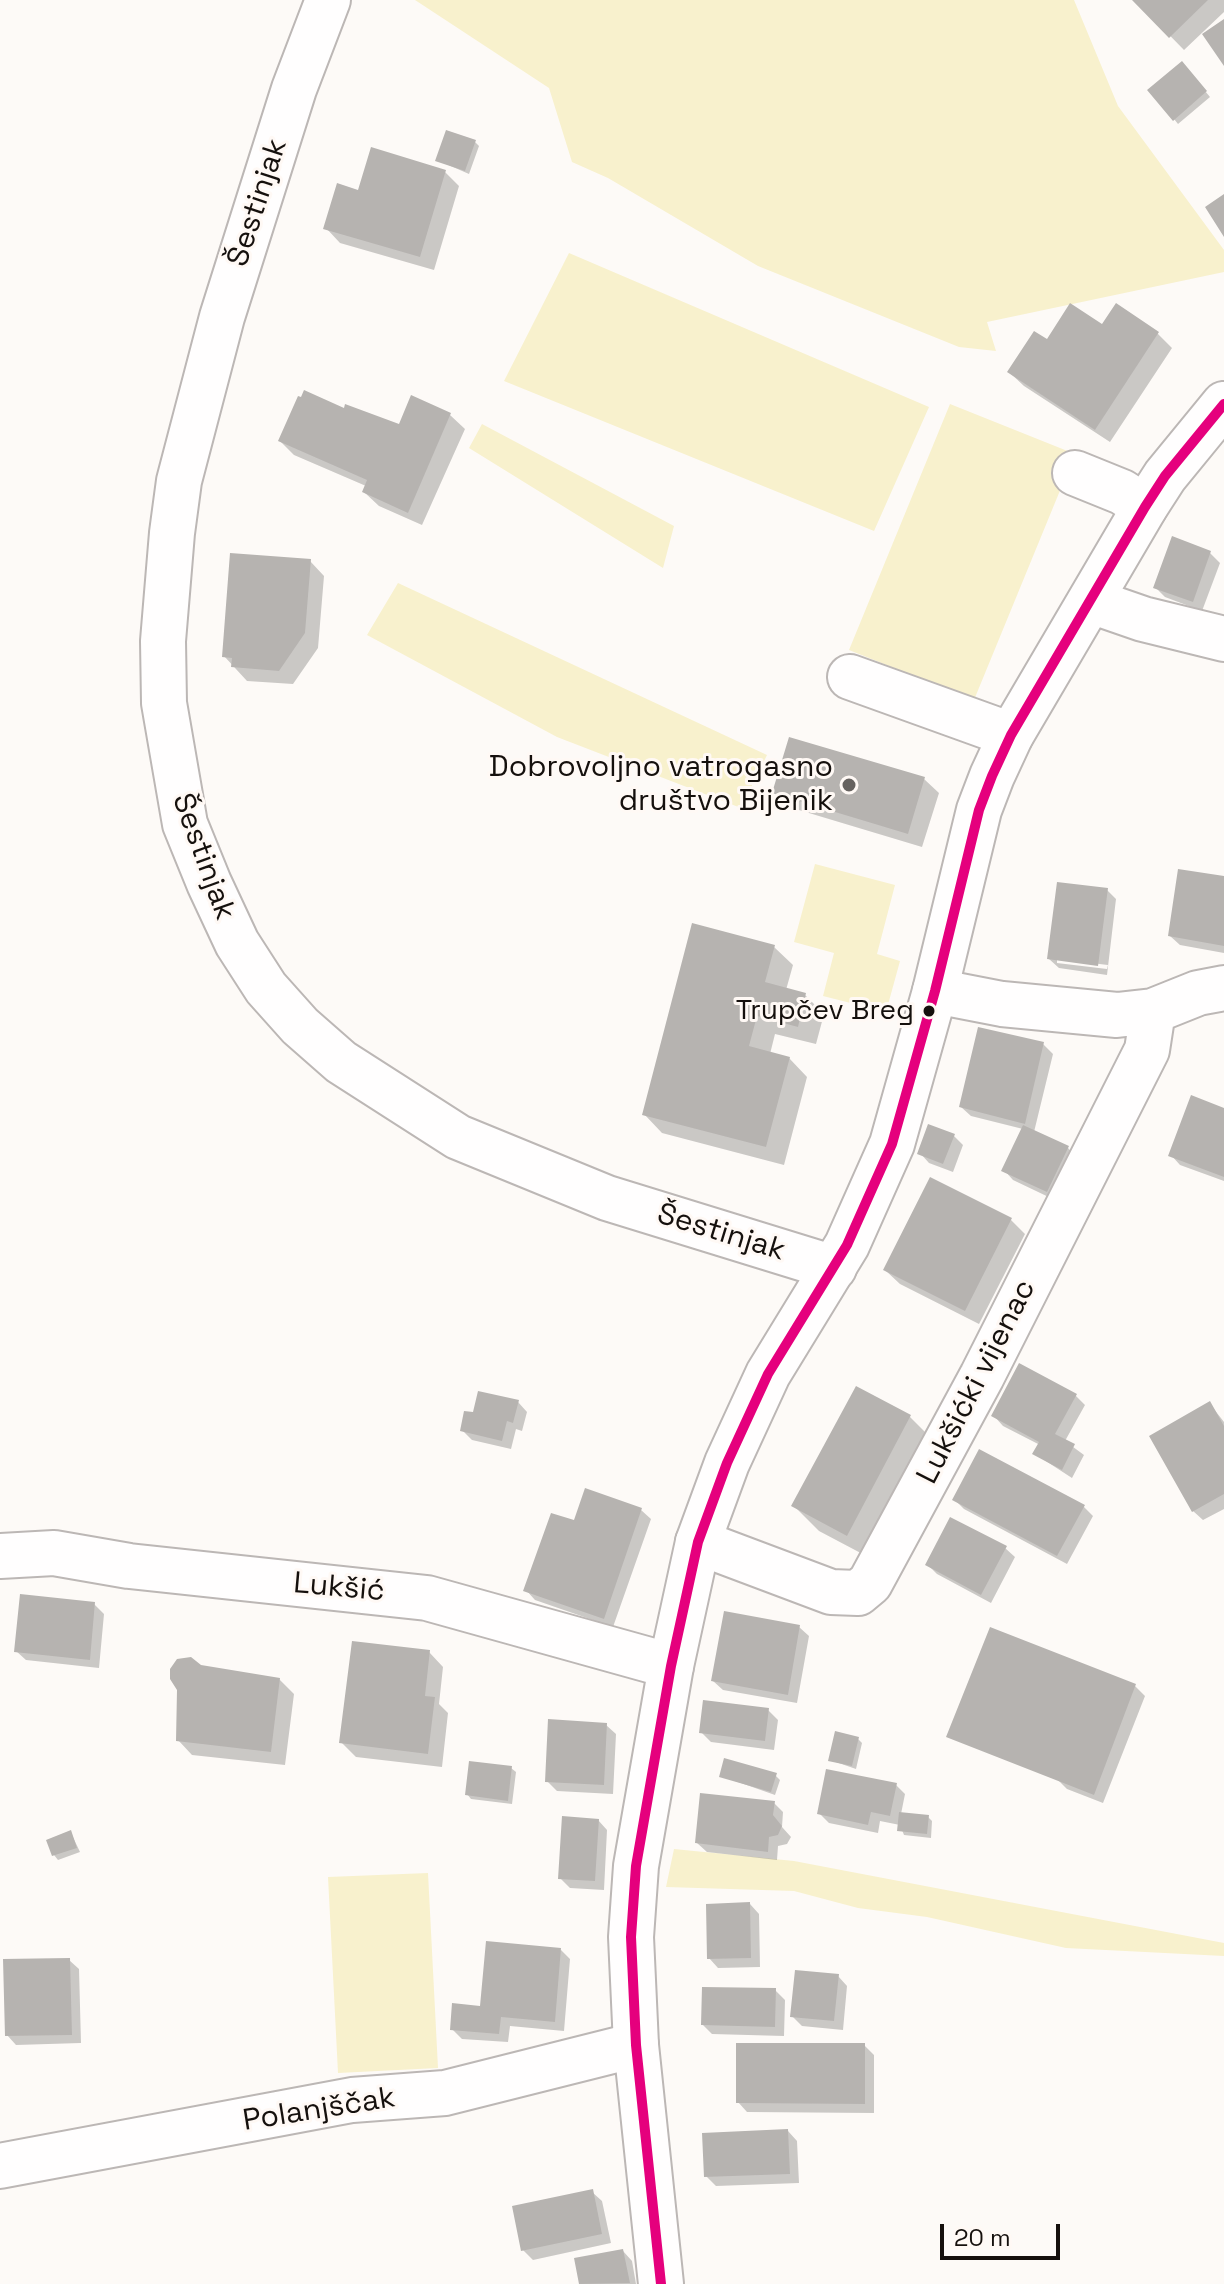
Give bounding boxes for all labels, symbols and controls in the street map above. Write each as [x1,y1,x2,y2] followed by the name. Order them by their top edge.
[220,135,296,271] street label: Šestinjak
[489,750,833,820] place label: Dobrovoljno vatrogasno društvo Bijenik
[840,776,858,794] marker: Dobrovoljno vatrogasno društvo Bijenik
[164,789,242,925] street label: Šestinjak
[736,994,914,1028] place label: Trupčev Breg
[921,1003,937,1019] marker: Trupčev Breg
[653,1196,789,1270] street label: Šestinjak
[910,1274,1044,1490] street label: Lukšićki vijenac
[292,1566,386,1610] street label: Lukšić
[240,2080,398,2140] street label: Polanjščak
[944,2208,1064,2258] scale bar
[954,2222,1011,2253] text: 20 m

